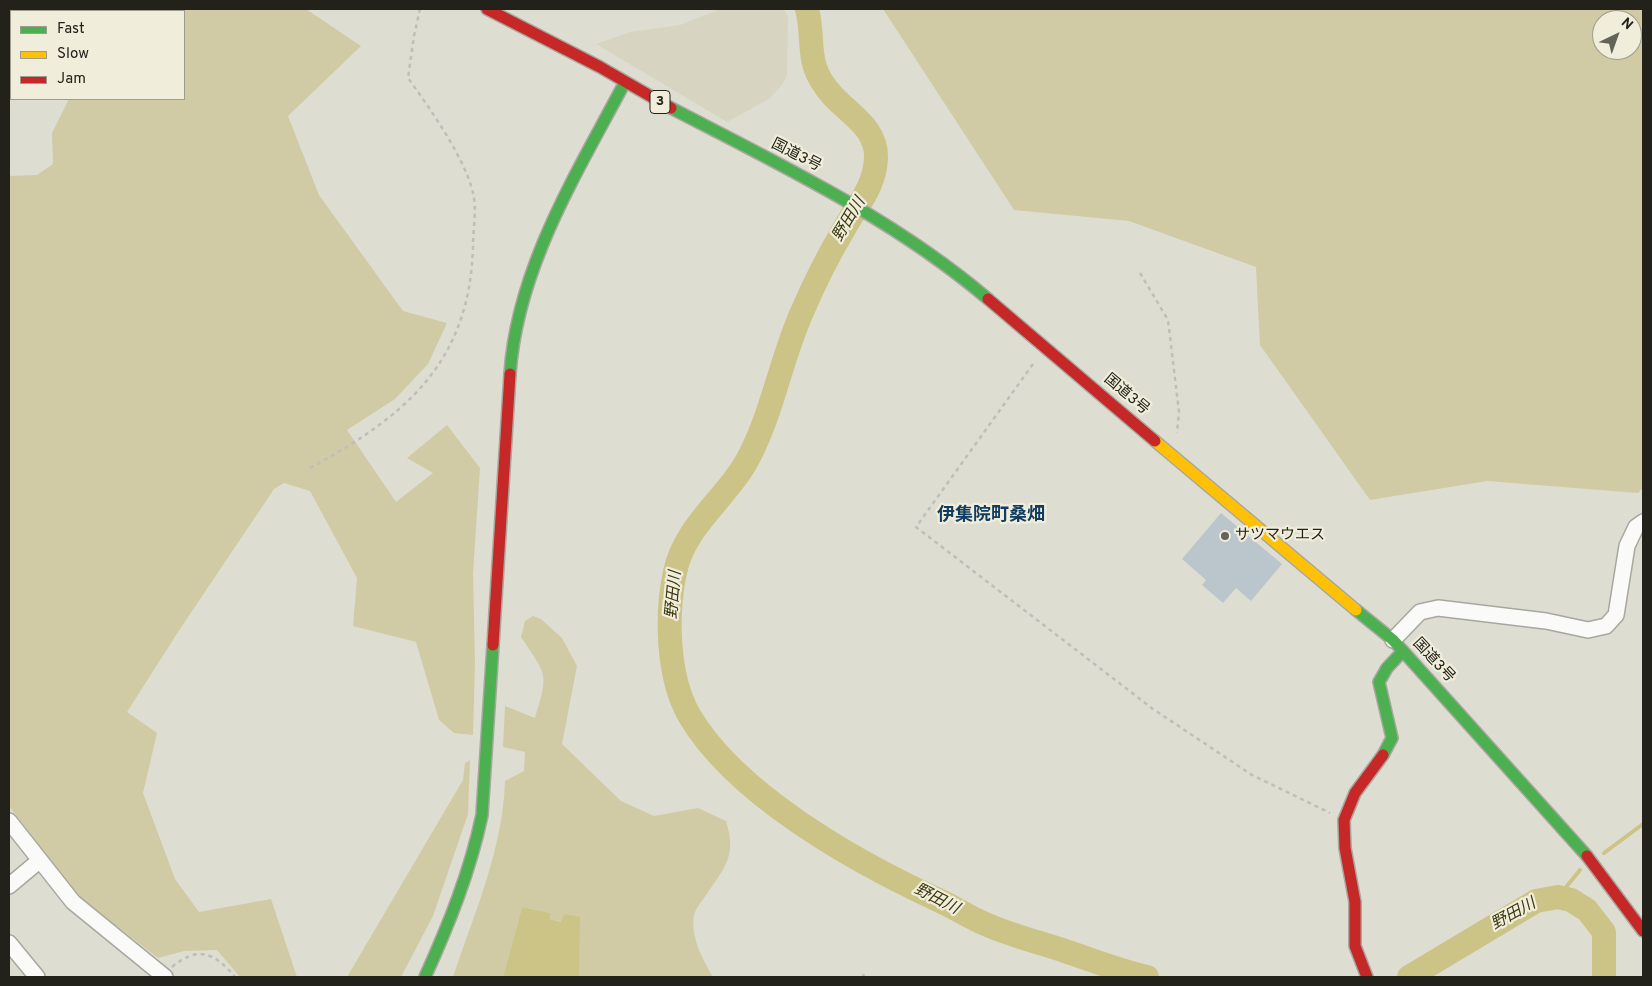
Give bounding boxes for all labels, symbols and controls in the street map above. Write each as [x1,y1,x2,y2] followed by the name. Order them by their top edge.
[10,10,185,100] legend
[1592,10,1642,60] north arrow
[1617,15,1636,34] text: N
[57,20,85,39] text: Fast
[57,45,89,64] text: Slow
[57,70,86,89] text: Jam
[650,90,670,114] road number: 3
[768,136,824,176] street label: 国道3号
[829,194,871,246] water label: 野田川
[1100,371,1152,419] street label: 国道3号
[937,505,1045,527] district label: 伊集院町桑畑
[1235,527,1325,545] place label: サツマウエス
[1219,530,1231,542] marker: サツマウエス
[663,570,687,620] water label: 野田川
[1408,635,1458,687] street label: 国道3号
[910,881,962,919] water label: 野田川
[1488,895,1540,935] water label: 野田川

